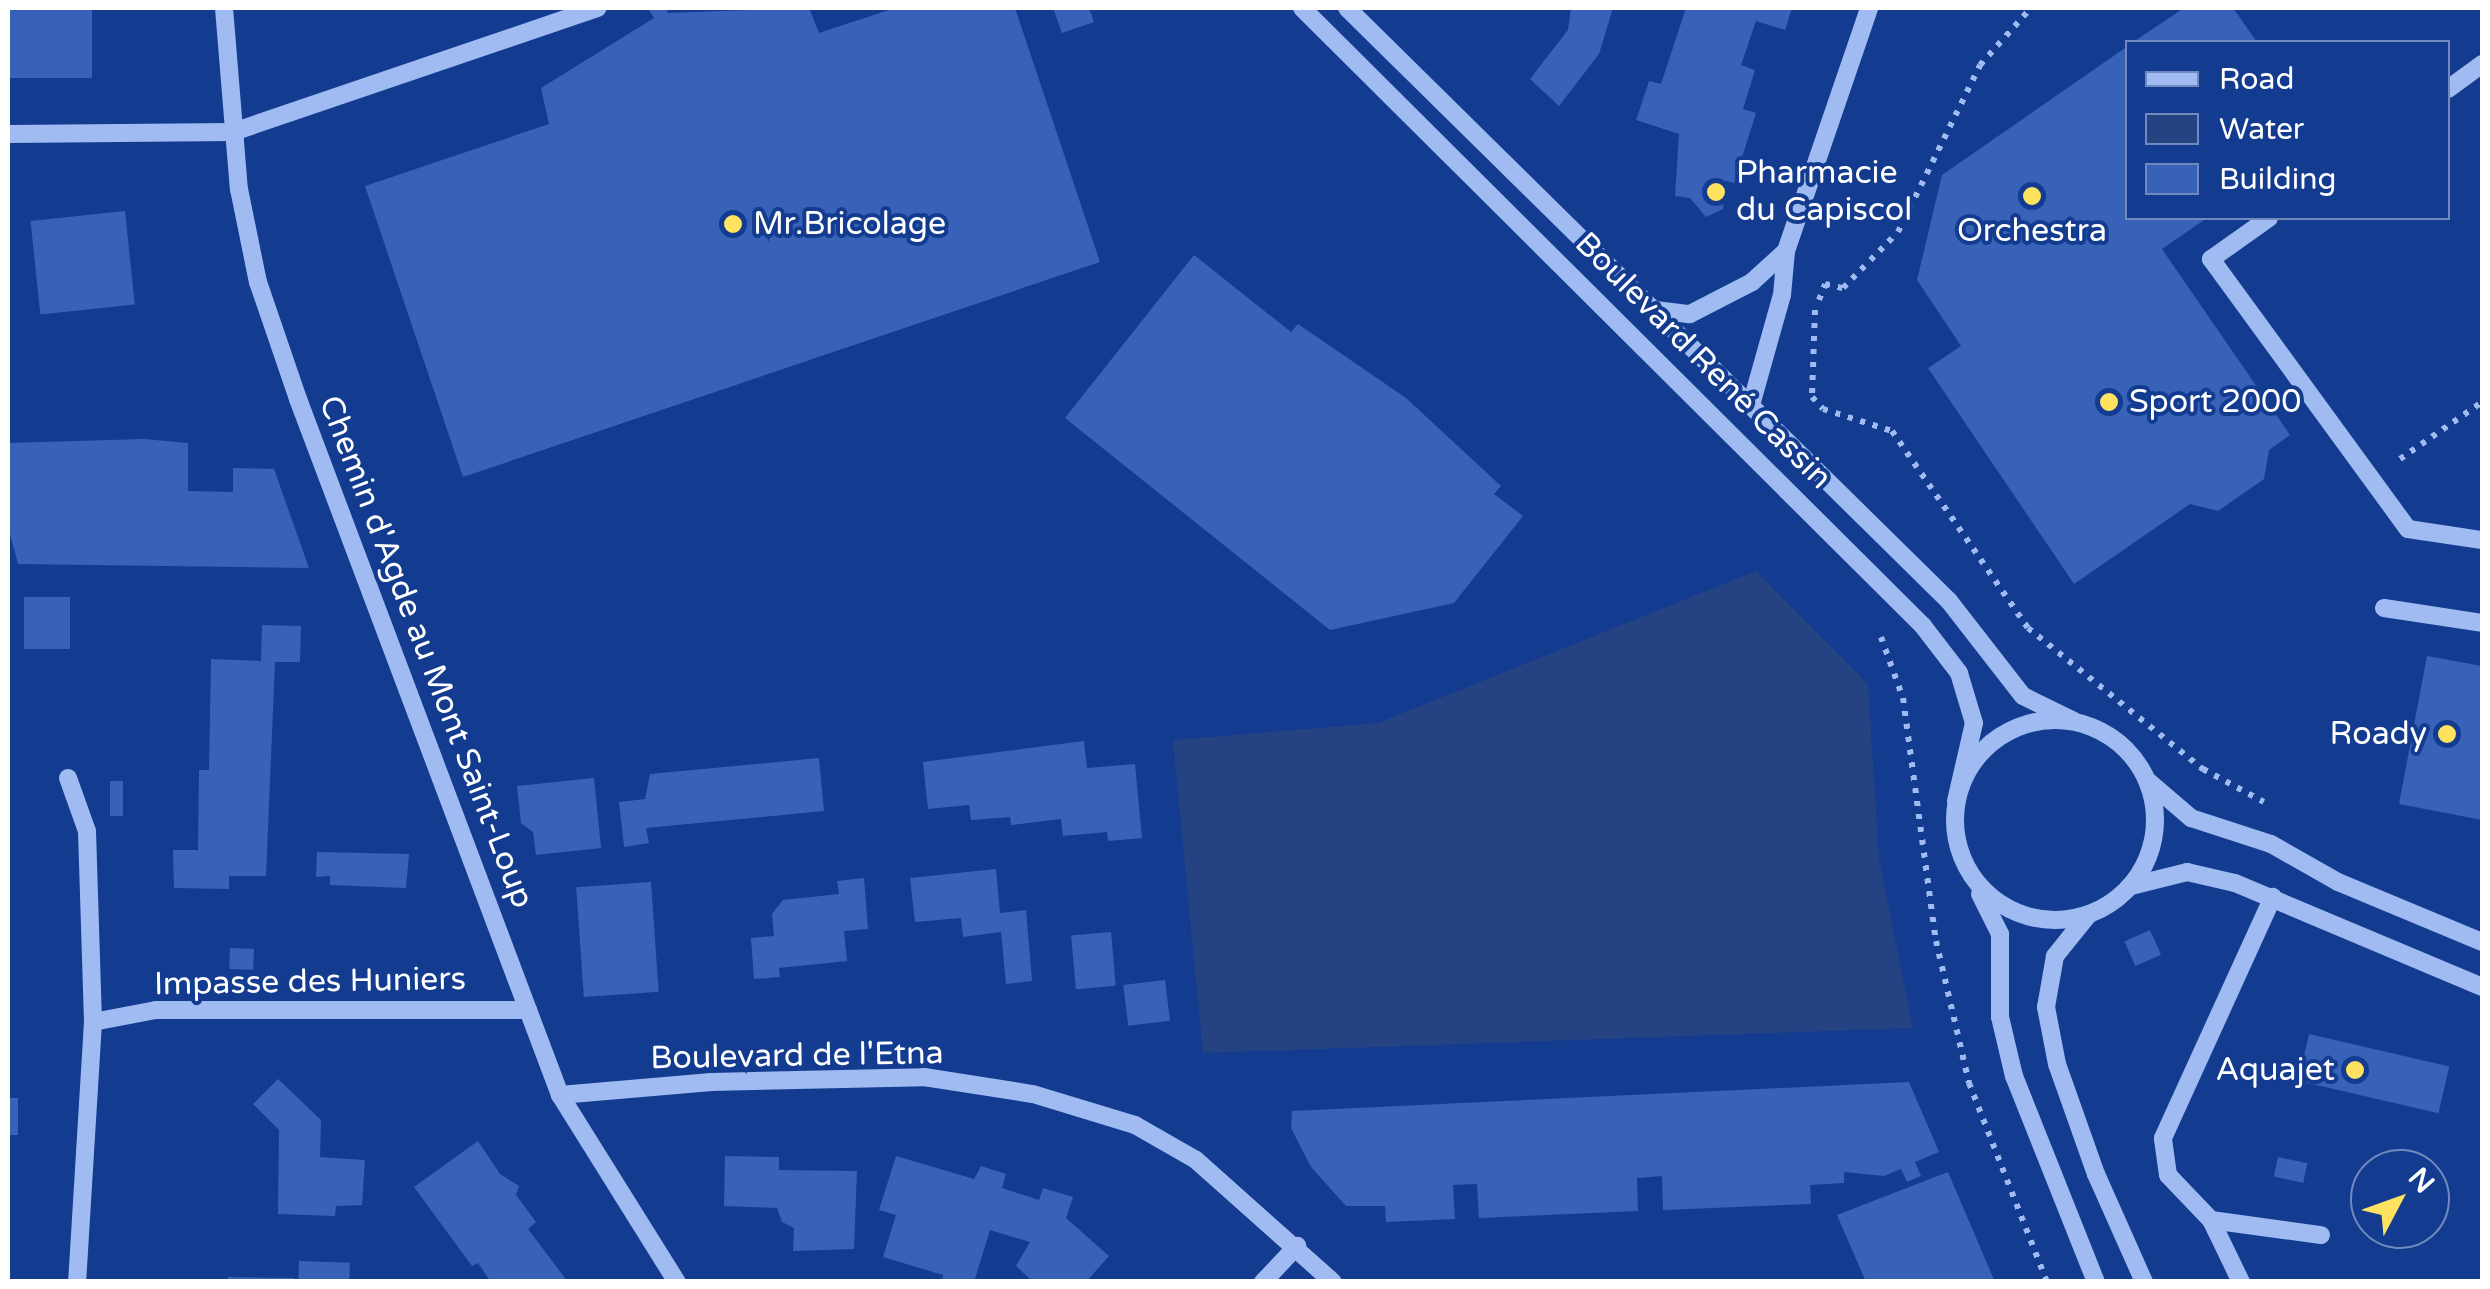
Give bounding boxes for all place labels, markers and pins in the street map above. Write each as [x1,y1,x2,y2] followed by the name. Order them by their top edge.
[1736,155,1912,230] place label: Pharmacie du Capiscol
[1705,181,1727,203] marker: Pharmacie du Capiscol
[2021,185,2043,207] marker: Orchestra
[753,205,946,243] place label: Mr.Bricolage
[1957,212,2107,250] place label: Orchestra
[722,213,744,235] marker: Mr.Bricolage
[2129,383,2301,421] place label: Sport 2000
[2098,391,2120,413] marker: Sport 2000
[2329,715,2427,753] place label: Roady
[2436,723,2458,745] marker: Roady
[2215,1051,2335,1089] place label: Aquajet
[2344,1059,2366,1081] marker: Aquajet

